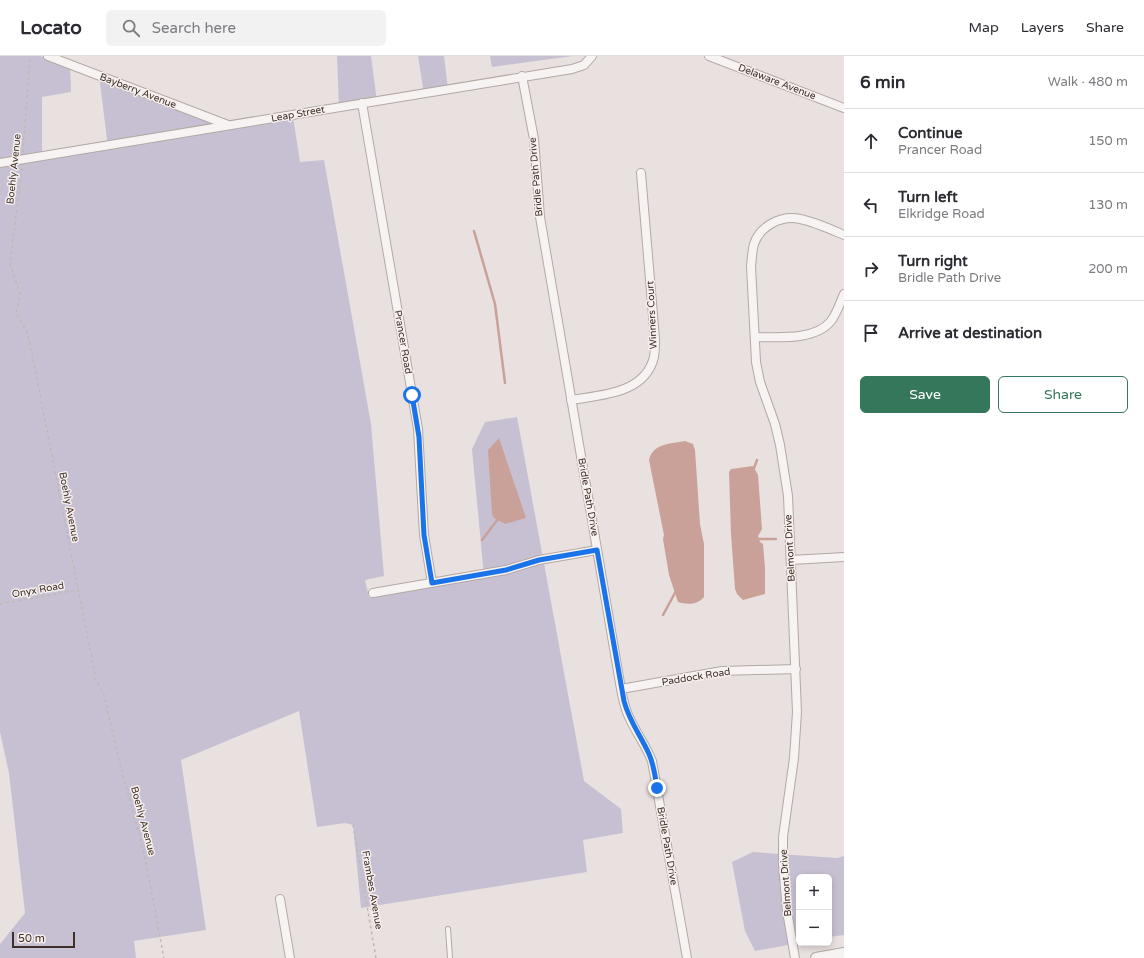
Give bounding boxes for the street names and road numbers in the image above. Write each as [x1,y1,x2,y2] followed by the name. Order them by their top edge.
[736,62,818,102] street label: Delaware Avenue
[98,71,178,111] street label: Bayberry Avenue
[270,103,326,125] street label: Leap Street
[4,133,24,205] street label: Boehly Avenue
[527,137,545,217] street label: Bridle Path Drive
[644,280,660,349] street label: Winners Court
[391,309,415,375] street label: Prancer Road
[575,457,601,537] street label: Bridle Path Drive
[56,471,82,543] street label: Boehly Avenue
[782,514,798,582] street label: Belmont Drive
[11,580,65,600] street label: Onyx Road
[661,666,731,688] street label: Paddock Road
[128,785,158,857] street label: Boehly Avenue
[654,806,680,886] street label: Bridle Path Drive
[778,849,794,917] street label: Belmont Drive
[359,850,385,931] street label: Frambes Avenue

